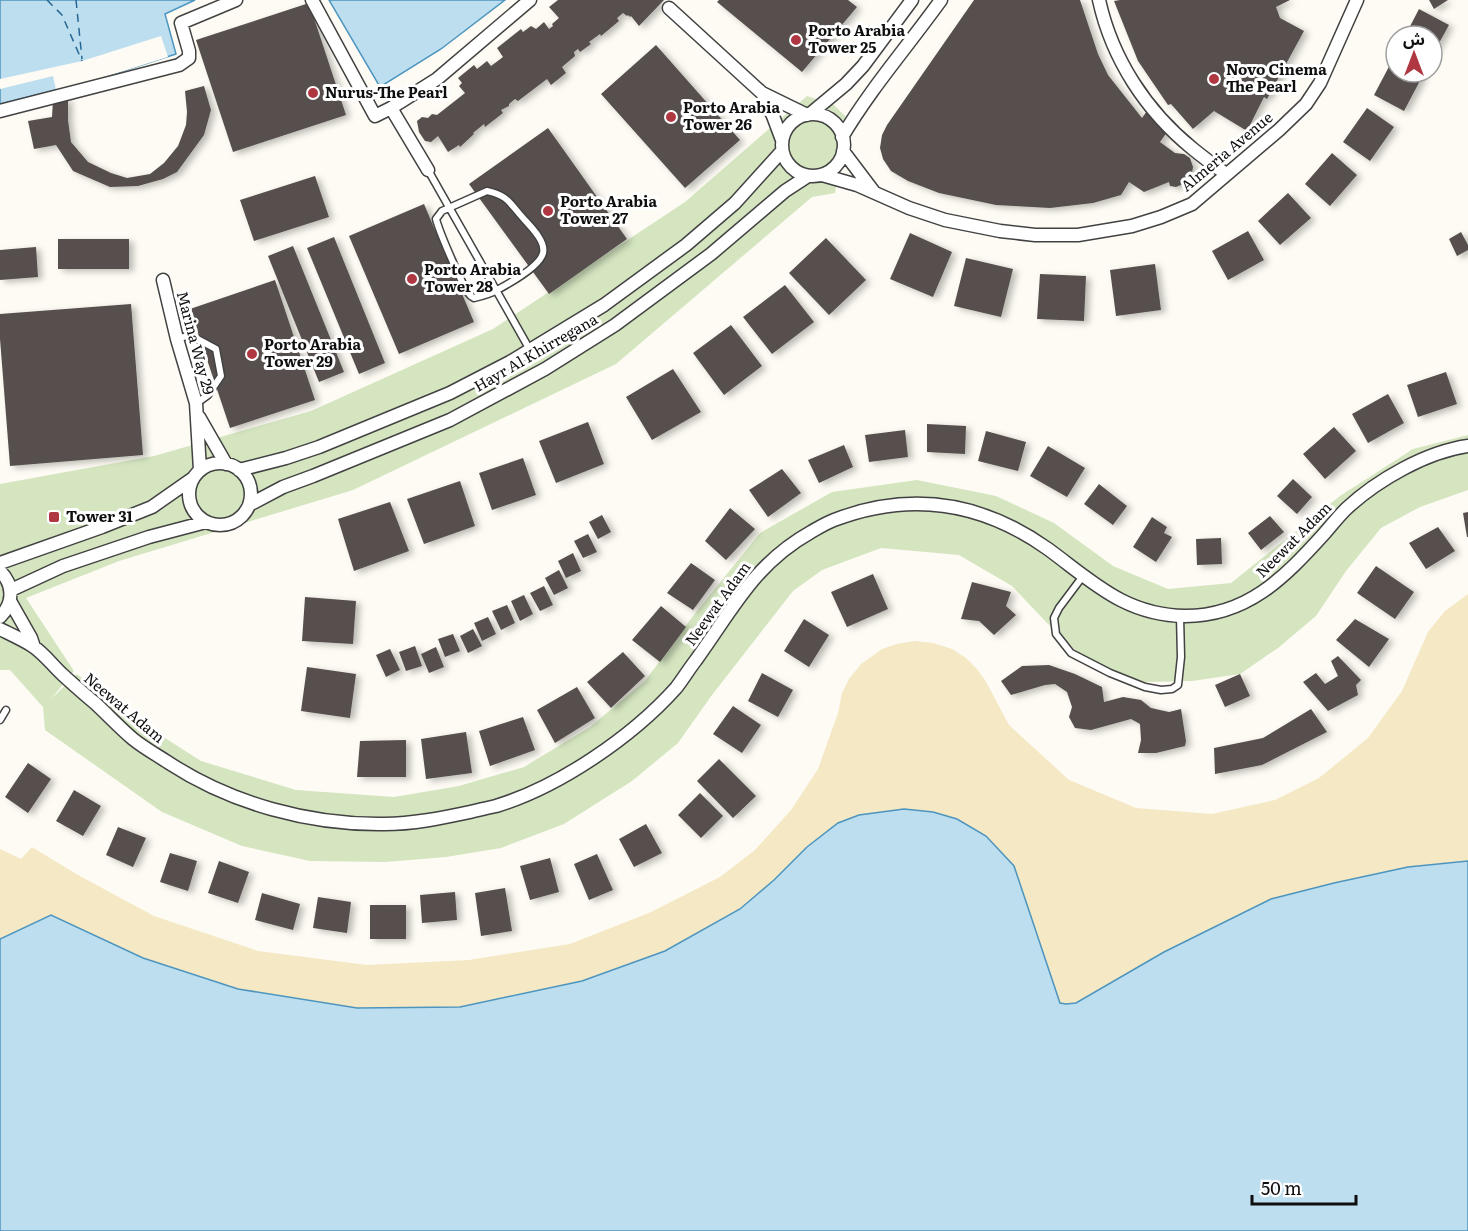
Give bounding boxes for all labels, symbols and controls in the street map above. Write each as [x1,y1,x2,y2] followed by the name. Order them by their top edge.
[808,18,905,58] place label: Porto Arabia Tower 25
[1384,24,1444,84] north arrow
[1403,26,1425,50] text: ش
[789,33,803,47] marker: Porto Arabia Tower 25
[1226,57,1327,97] place label: Novo Cinema The Pearl
[1207,72,1221,86] marker: Novo Cinema The Pearl
[325,80,448,103] place label: Nurus-The Pearl
[306,86,320,100] marker: Nurus-The Pearl
[683,95,780,135] place label: Porto Arabia Tower 26
[1175,105,1277,196] street label: Almeria Avenue
[664,110,678,124] marker: Porto Arabia Tower 26
[560,189,657,229] place label: Porto Arabia Tower 27
[541,204,555,218] marker: Porto Arabia Tower 27
[424,257,521,297] place label: Porto Arabia Tower 28
[405,272,419,286] marker: Porto Arabia Tower 28
[172,288,221,397] street label: Marina Way 29
[469,306,602,397] street label: Hayr Al Khirregana
[264,332,361,372] place label: Porto Arabia Tower 29
[245,347,259,361] marker: Porto Arabia Tower 29
[1250,495,1336,582] street label: Neewat Adam
[66,504,133,527] place label: Tower 31
[47,510,61,524] marker: Tower 31
[678,556,756,650] street label: Neewat Adam
[80,666,171,748] street label: Neewat Adam
[1252,1168,1356,1206] scale bar
[1261,1174,1302,1201] text: 50 m

